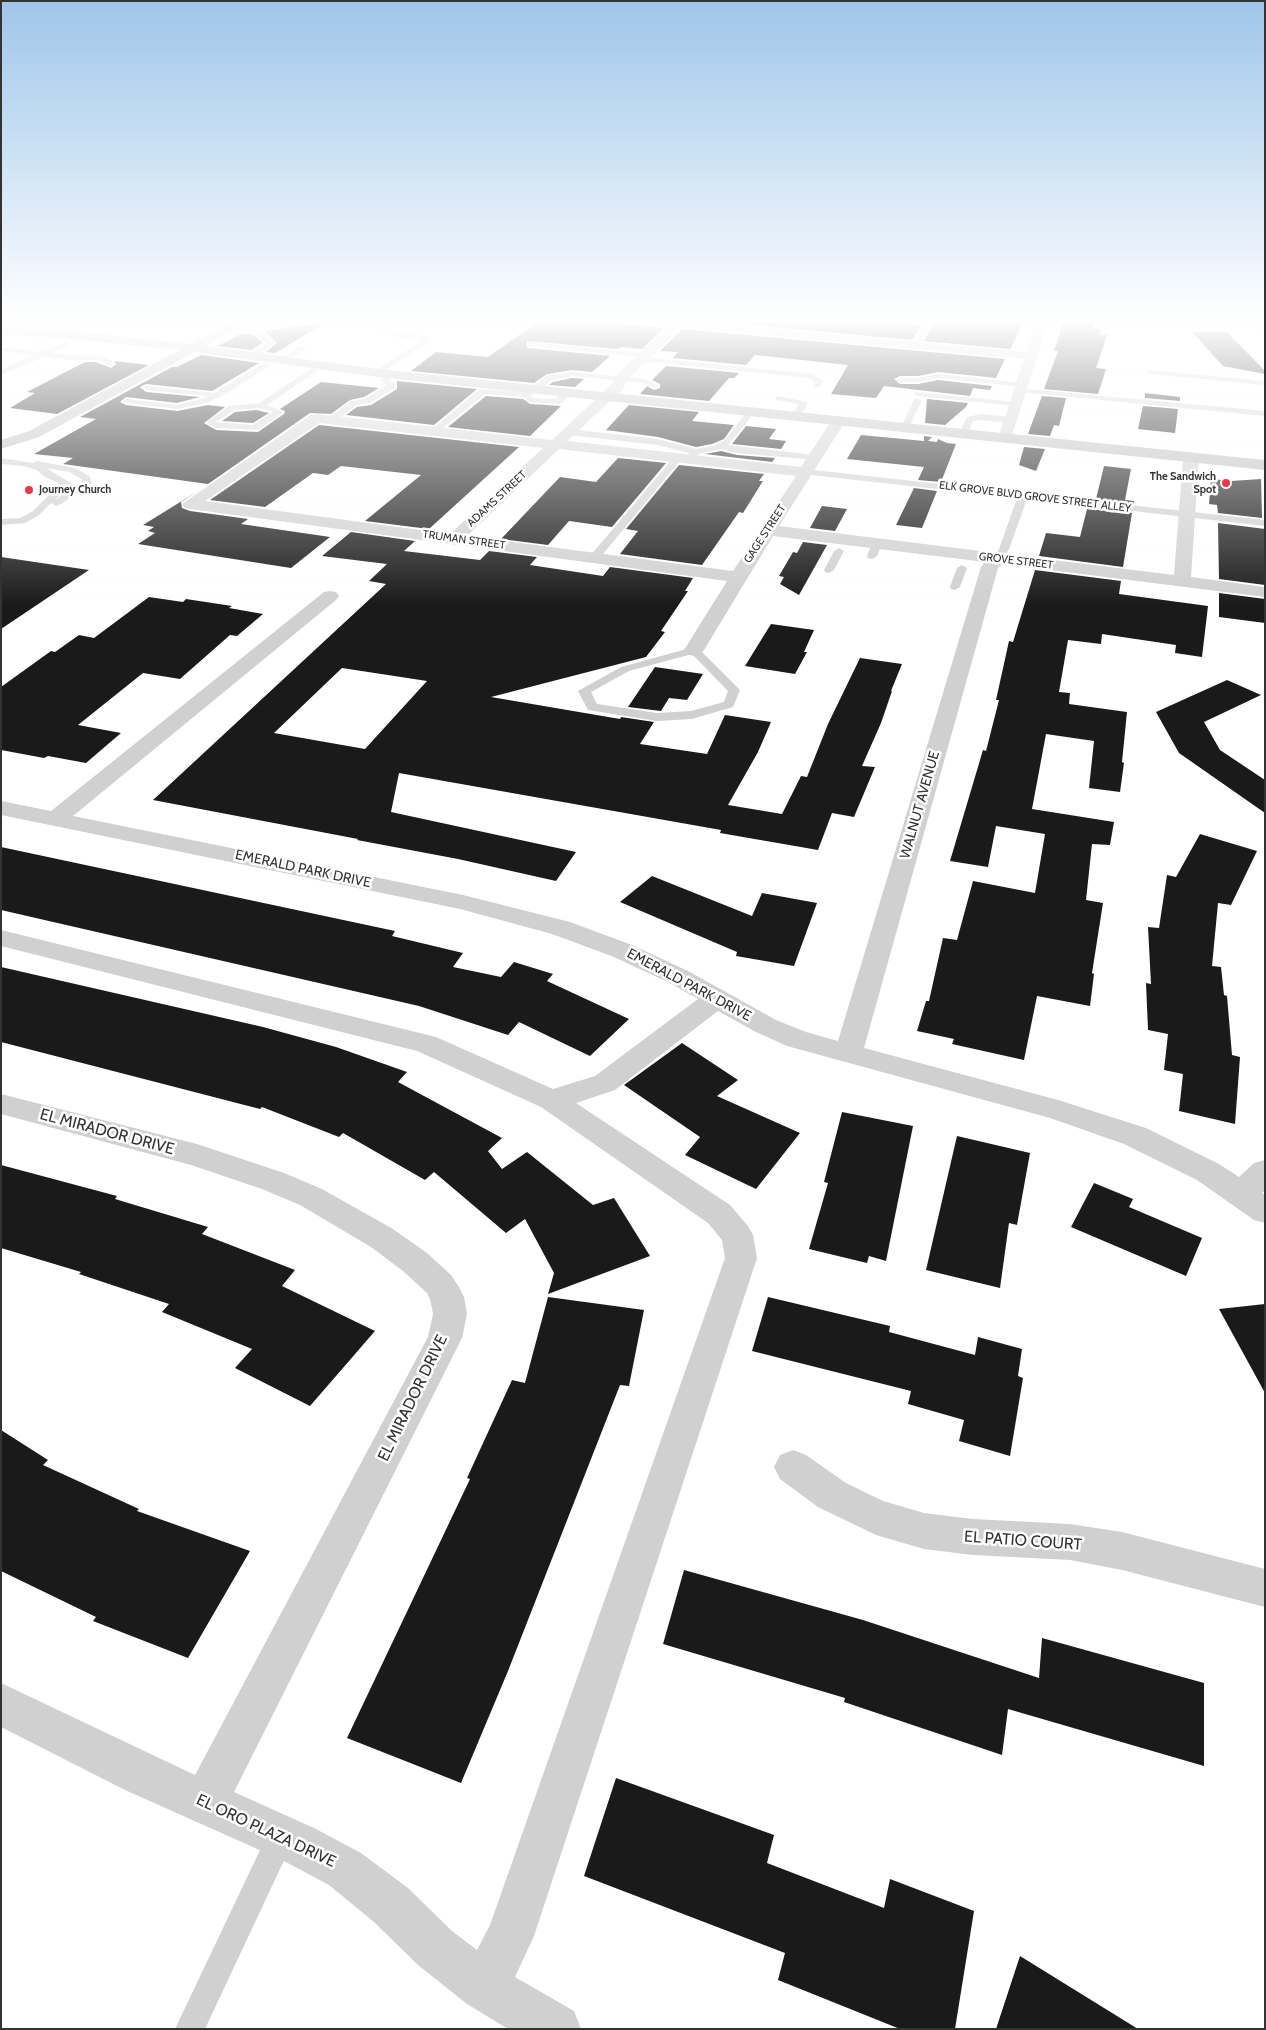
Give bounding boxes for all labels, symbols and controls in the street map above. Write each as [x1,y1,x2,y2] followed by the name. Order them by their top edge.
[465,468,529,530] street label: ADAMS STREET
[1150,470,1216,496] place label: The Sandwich Spot
[1220,477,1232,489] marker: The Sandwich Spot
[938,479,1132,515] street label: ELK GROVE BLVD GROVE STREET ALLEY
[39,483,111,497] place label: Journey Church
[23,484,35,496] marker: Journey Church
[741,502,789,566] street label: GAGE STREET
[422,528,506,552] street label: TRUMAN STREET
[978,550,1054,572] street label: GROVE STREET
[897,749,943,861] street label: WALNUT AVENUE
[234,846,372,892] street label: EMERALD PARK DRIVE
[624,945,754,1025] street label: EMERALD PARK DRIVE
[38,1105,176,1159] street label: EL MIRADOR DRIVE
[374,1332,452,1464] street label: EL MIRADOR DRIVE
[963,1527,1083,1555] street label: EL PATIO COURT
[193,1790,339,1872] street label: EL ORO PLAZA DRIVE

